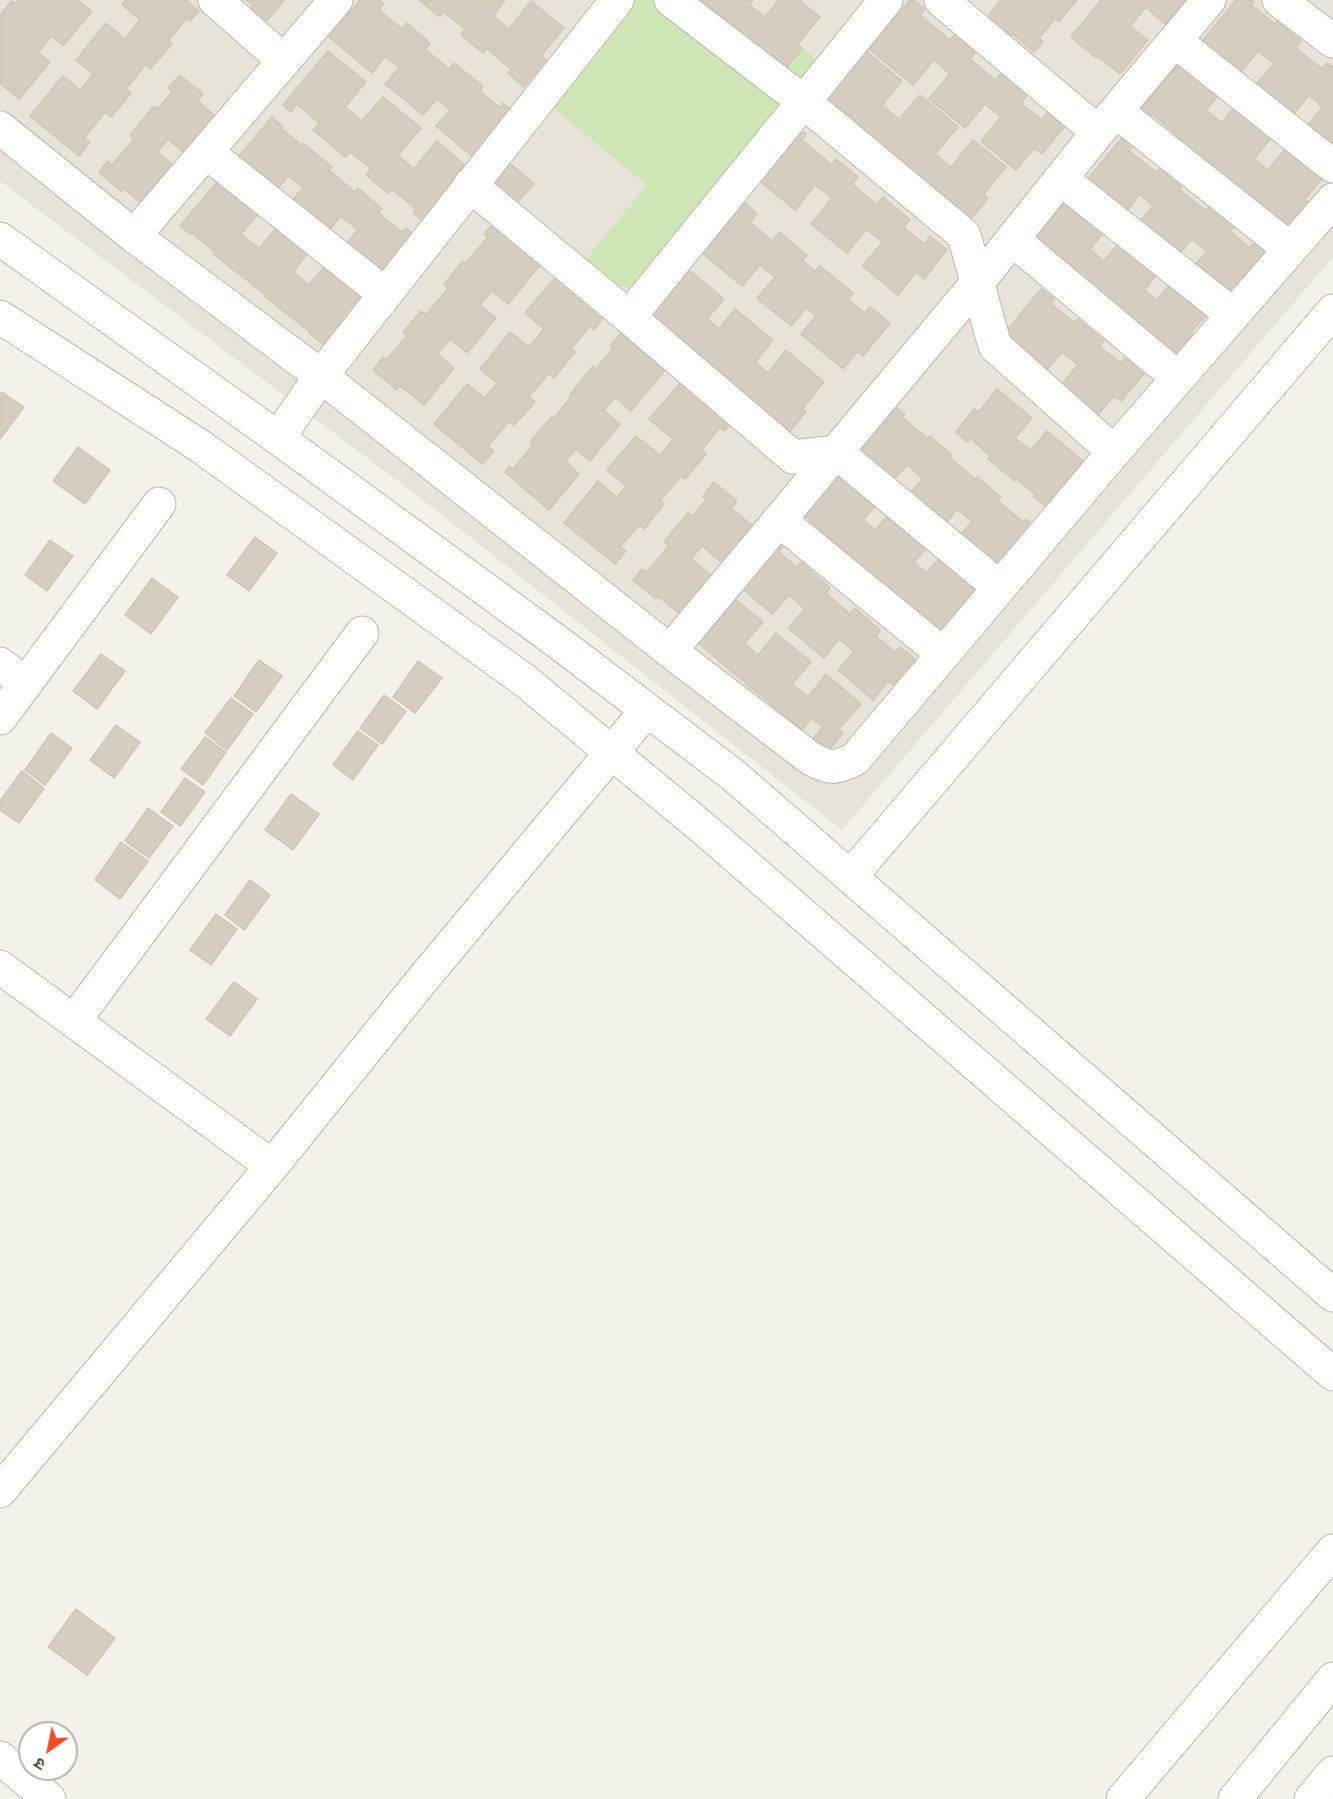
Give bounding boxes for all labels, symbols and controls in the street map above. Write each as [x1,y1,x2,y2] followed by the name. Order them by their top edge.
[18,1721,78,1781] north arrow
[30,1753,49,1775] text: उ

